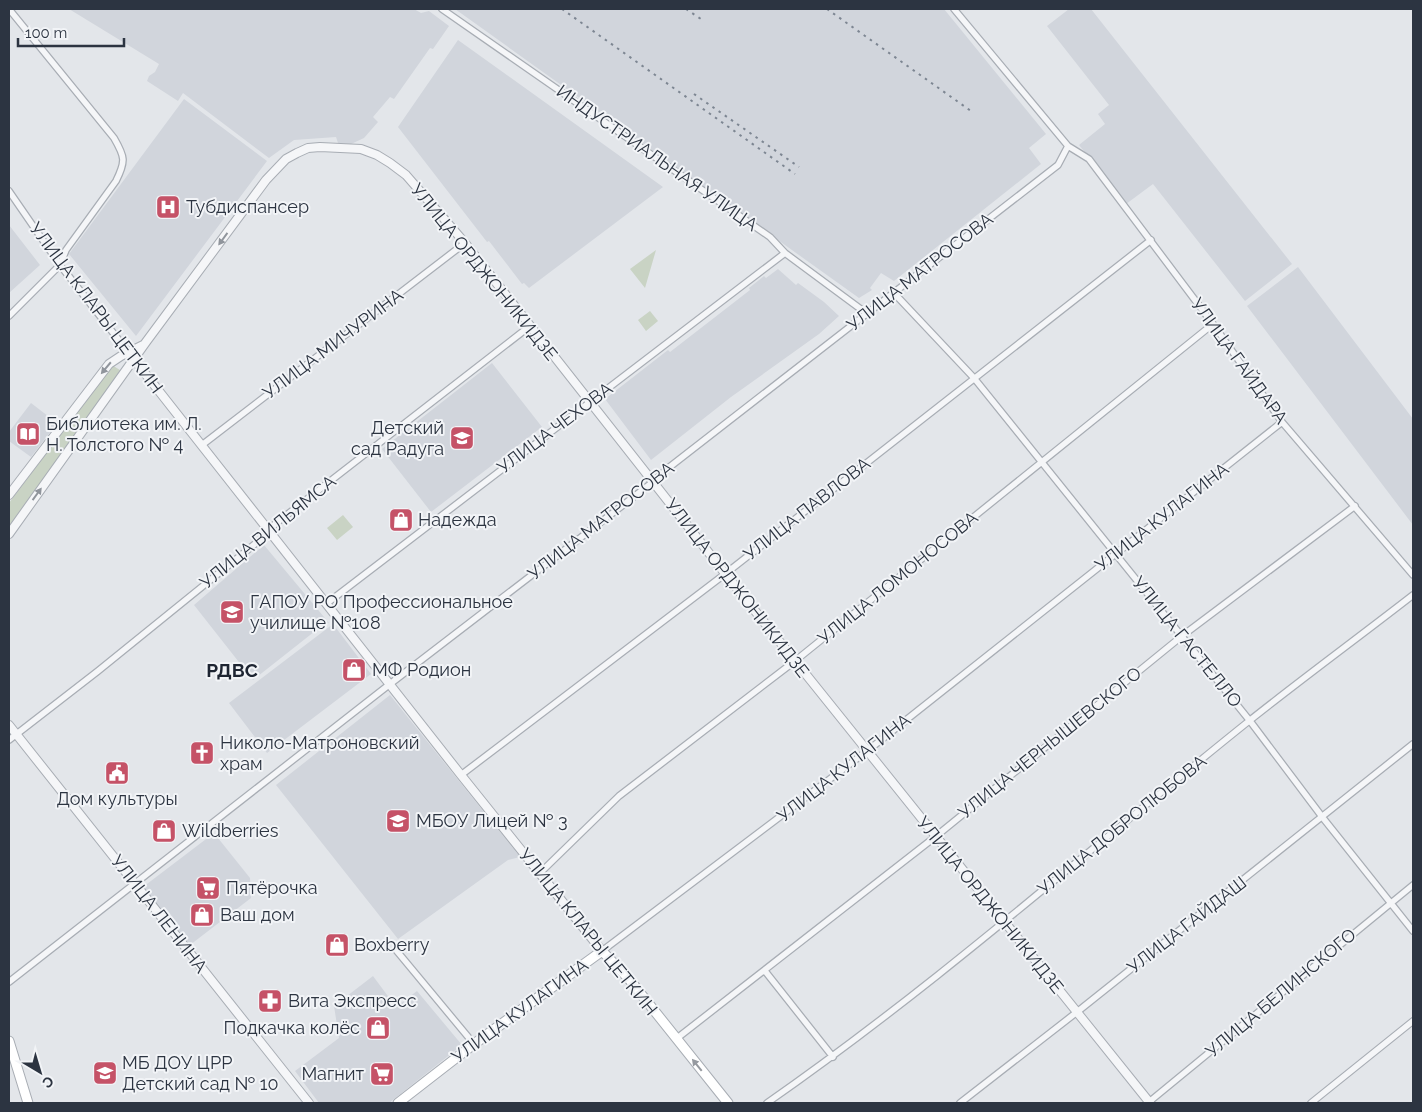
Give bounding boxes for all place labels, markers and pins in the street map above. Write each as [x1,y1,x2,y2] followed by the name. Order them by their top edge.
[155,194,181,220] hospital icon: Тубдиспансер
[186,196,309,217] place label: Тубдиспансер
[46,413,202,455] place label: Библиотека им. Л. Н. Толстого № 4
[351,417,444,459] place label: Детский сад Радуга
[15,421,41,447] library icon: Библиотека им. Л. Н. Толстого № 4
[449,425,475,451] school or university icon: Детский сад Радуга
[388,507,414,533] shop icon: Надежда
[418,509,496,530] place label: Надежда
[250,591,513,633] place label: ГАПОУ РО Профессиональное училище №108
[219,599,245,625] school or university icon: ГАПОУ РО Профессиональное училище №108
[341,657,367,683] shop icon: МФ Родион
[372,659,471,680] place label: МФ Родион
[220,732,419,774] place label: Николо-Матроновский храм
[189,740,215,766] church icon: Николо-Матроновский храм
[104,760,130,786] public building icon: Дом культуры
[56,788,178,809] place label: Дом культуры
[385,808,411,834] school or university icon: МБОУ Лицей № 3
[416,810,568,831] place label: МБОУ Лицей № 3
[151,818,177,844] shop icon: Wildberries
[182,820,279,841] place label: Wildberries
[195,875,221,901] supermarket icon: Пятёрочка
[226,877,318,898] place label: Пятёрочка
[189,902,215,928] shop icon: Ваш дом
[220,904,295,925] place label: Ваш дом
[324,932,350,958] shop icon: Boxberry
[354,934,430,955] place label: Boxberry
[257,988,283,1014] pharmacy icon: Вита Экспресс
[288,990,417,1011] place label: Вита Экспресс
[365,1015,391,1041] shop icon: Подкачка колёс
[224,1017,360,1038] place label: Подкачка колёс
[122,1052,278,1094] place label: МБ ДОУ ЦРР Детский сад № 10
[92,1060,118,1086] school or university icon: МБ ДОУ ЦРР Детский сад № 10
[369,1061,395,1087] supermarket icon: Магнит
[301,1063,364,1084] place label: Магнит

